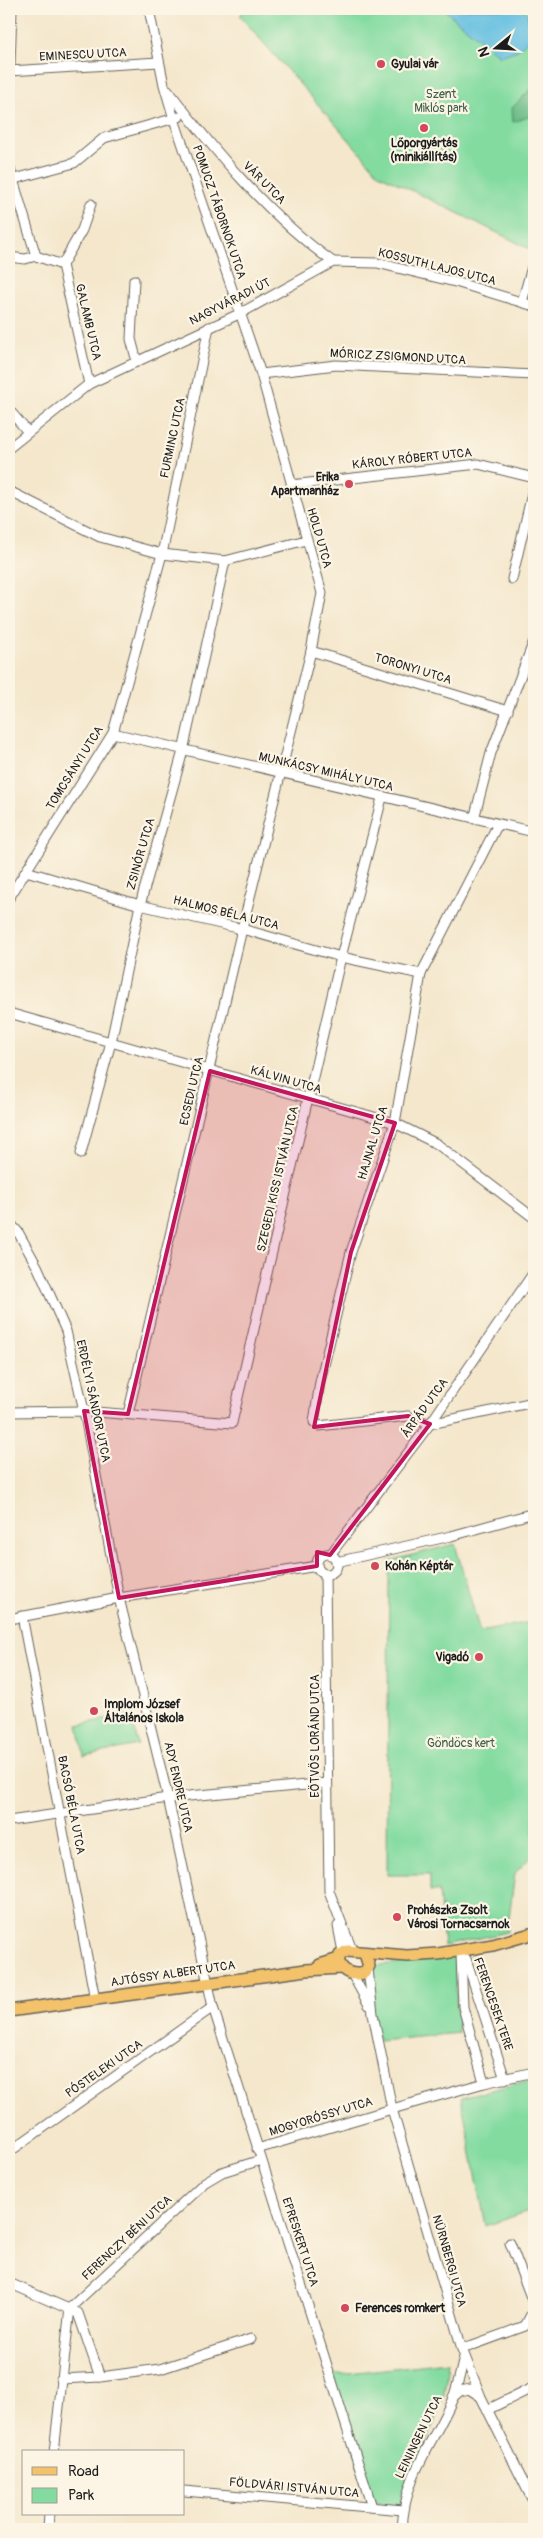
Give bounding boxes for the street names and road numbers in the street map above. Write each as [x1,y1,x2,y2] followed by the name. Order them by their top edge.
[39,45,127,65] street label: EMINESCU UTCA
[189,143,250,281] street label: POMUCZ TÁBORNOK UTCA
[239,158,289,208] street label: VÁR UTCA
[376,245,498,289] street label: KOSSUTH LAJOS UTCA
[186,274,273,329] street label: NAGYVÁRADI ÚT
[72,282,104,362] street label: GALAMB UTCA
[330,345,467,368] street label: MÓRICZ ZSIGMOND UTCA
[157,396,189,480] street label: FURMINC UTCA
[351,444,473,473] street label: KÁROLY RÓBERT UTCA
[303,506,335,570] street label: HOLD UTCA
[373,650,454,688] street label: TORONYI UTCA
[42,722,107,813] street label: TOMCSÁNYI UTCA
[257,748,395,795] street label: MUNKÁCSY MIHÁLY UTCA
[123,816,158,892] street label: ZSINÓR UTCA
[172,892,281,933] street label: HALMOS BÉLA UTCA
[177,1055,207,1127] street label: ECSEDI UTCA
[249,1062,324,1097] street label: KÁLVIN UTCA
[253,1104,302,1253] street label: SZEGEDI KISS ISTVÁN UTCA
[355,1104,391,1182] street label: HAJNAL UTCA
[73,1338,114,1464] street label: ERDÉLYI SÁNDOR UTCA
[398,1375,452,1441] street label: ÁRPÁD UTCA
[307,1674,323,1798] street label: EÖTVÖS LORÁND UTCA
[160,1740,196,1834] street label: ADY ENDRE UTCA
[54,1754,89,1856] street label: BACSÓ BÉLA UTCA
[470,1955,516,2053] street label: FERENCESEK TERE
[110,1957,236,1990] street label: AJTÓSSY ALBERT UTCA
[62,2036,146,2101] street label: PÓSTELEKI UTCA
[267,2093,375,2140] street label: MOGYORÓSSY UTCA
[78,2192,175,2284] street label: FERENCZY BÉNI UTCA
[279,2196,321,2289] street label: EPRESKERT UTCA
[429,2213,470,2309] street label: NÜRNBERGI UTCA
[392,2393,446,2481] street label: LEININGEN UTCA
[228,2474,360,2501] street label: FÖLDVÁRI ISTVÁN UTCA

